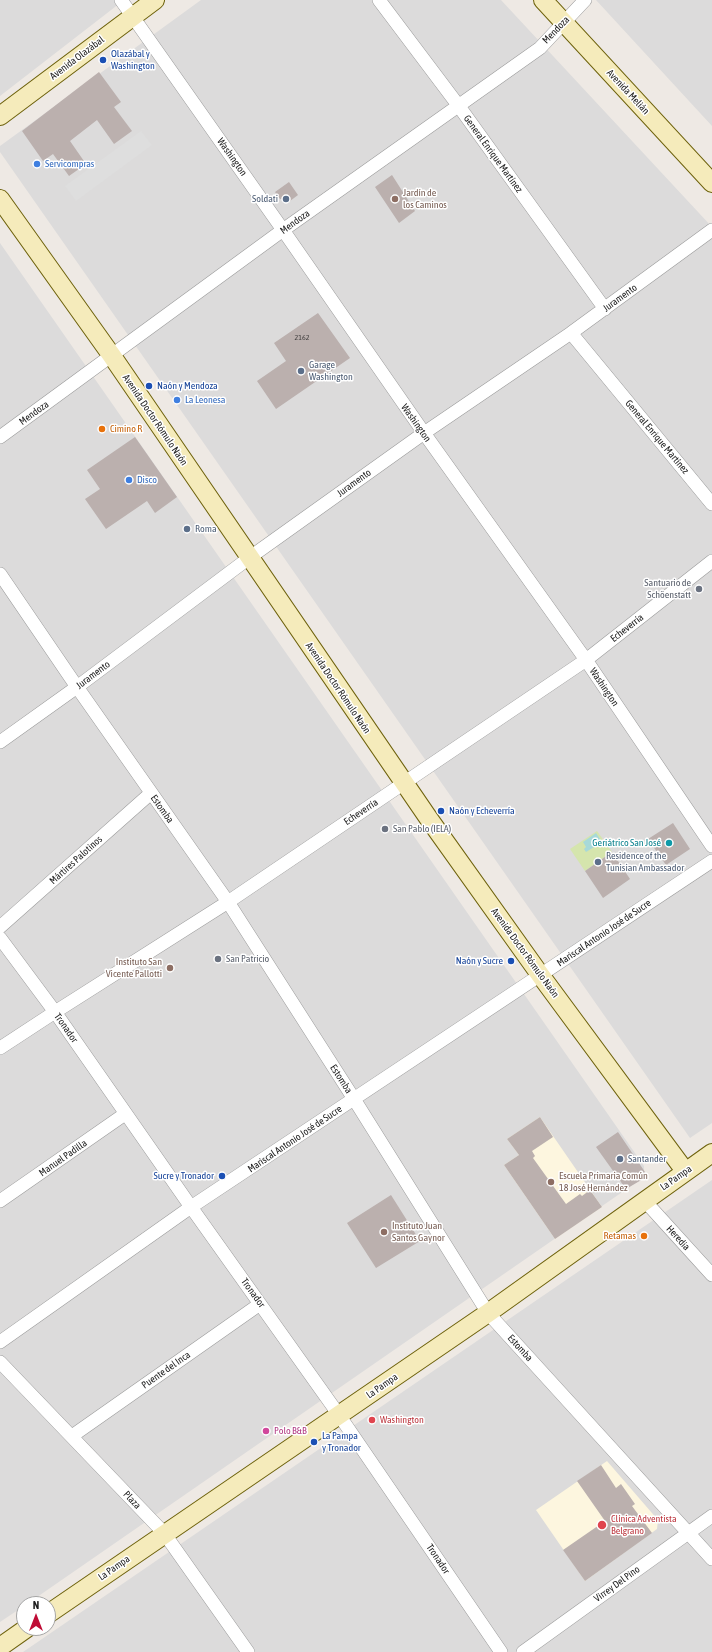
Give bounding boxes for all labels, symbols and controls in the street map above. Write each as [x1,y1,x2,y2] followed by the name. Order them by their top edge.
[540,14,572,46] street label: Mendoza
[48,34,106,82] street label: Avenida Olazábal
[111,48,155,72] place label: Olazábal y Washington
[98,55,108,65] marker: Olazábal y Washington
[604,67,652,117] street label: Avenida Melián
[461,113,525,195] street label: General Enrique Martínez
[215,136,249,178] street label: Washington
[45,158,94,170] place label: Servicompras
[32,159,42,169] marker: Servicompras
[403,187,447,210] place label: Jardín de los Caminos
[252,193,278,205] place label: Soldati
[281,194,291,204] marker: Soldati
[390,194,400,204] marker: Jardín de los Caminos
[278,207,312,237] street label: Mendoza
[600,282,640,314] street label: Juramento
[294,332,310,342] house number: 2162
[309,359,353,382] place label: Garage Washington
[296,366,306,376] marker: Garage Washington
[120,372,190,468] street label: Avenida Doctor Rómulo Naón
[157,380,218,392] place label: Naón y Mendoza
[144,381,154,391] marker: Naón y Mendoza
[185,394,226,406] place label: La Leonesa
[172,395,182,405] marker: La Leonesa
[17,398,51,428] street label: Mendoza
[623,398,691,476] street label: General Enrique Martínez
[399,402,433,444] street label: Washington
[110,423,142,435] place label: Cimino R
[97,424,107,434] marker: Cimino R
[334,467,374,499] street label: Juramento
[137,474,157,486] place label: Disco
[124,475,134,485] marker: Disco
[195,523,217,535] place label: Roma
[182,524,192,534] marker: Roma
[644,577,691,600] place label: Santuario de Schöenstatt
[694,584,704,594] marker: Santuario de Schöenstatt
[608,611,646,645] street label: Echeverría
[303,640,373,736] street label: Avenida Doctor Rómulo Naón
[74,658,112,692] street label: Juramento
[587,666,621,708] street label: Washington
[148,793,176,825] street label: Estomba
[342,796,380,828] street label: Echeverría
[449,805,515,817] place label: Naón y Echeverría
[436,806,446,816] marker: Naón y Echeverría
[393,823,451,835] place label: San Pablo (IELA)
[380,824,390,834] marker: San Pablo (IELA)
[47,833,105,887] street label: Mártires Palotinos
[592,837,661,849] place label: Geriátrico San José
[664,838,674,848] marker: Geriátrico San José
[606,850,684,874] place label: Residence of the Tunisian Ambassador
[593,857,603,867] marker: Residence of the Tunisian Ambassador
[555,897,653,969] street label: Mariscal Antonio José de Sucre
[489,906,561,1000] street label: Avenida Doctor Rómulo Naón
[226,953,269,965] place label: San Patricio
[213,954,223,964] marker: San Patricio
[456,955,503,967] place label: Naón y Sucre
[106,956,162,980] place label: Instituto San Vicente Pallotti
[506,956,516,966] marker: Naón y Sucre
[165,963,175,973] marker: Instituto San Vicente Pallotti
[52,1011,80,1045] street label: Tronador
[327,1062,355,1096] street label: Estomba
[246,1103,344,1175] street label: Mariscal Antonio José de Sucre
[37,1137,89,1179] street label: Manuel Padilla
[628,1153,666,1165] place label: Santander
[615,1154,625,1164] marker: Santander
[658,1163,694,1193] street label: La Pampa
[154,1170,214,1182] place label: Sucre y Tronador
[559,1170,648,1194] place label: Escuela Primaria Común 18 José Hernández
[217,1171,227,1181] marker: Sucre y Tronador
[546,1177,556,1187] marker: Escuela Primaria Común 18 José Hernández
[392,1220,445,1244] place label: Instituto Juan Santos Gaynor
[664,1223,692,1253] street label: Heredia
[379,1227,389,1237] marker: Instituto Juan Santos Gaynor
[604,1230,636,1242] place label: Retamas
[639,1231,649,1241] marker: Retamas
[238,1276,268,1310] street label: Tronador
[505,1332,535,1364] street label: Estomba
[139,1349,193,1391] street label: Puente del Inca
[364,1371,400,1401] street label: La Pampa
[380,1414,424,1426] place label: Washington
[367,1415,377,1425] marker: Washington
[274,1425,307,1437] place label: Polo B&B
[261,1426,271,1436] marker: Polo B&B
[322,1430,361,1454] place label: La Pampa y Tronador
[309,1437,319,1447] marker: La Pampa y Tronador
[121,1488,143,1512] street label: Plaza
[611,1513,677,1536] place label: Clínica Adventista Belgrano
[596,1519,608,1531] marker: Clínica Adventista Belgrano
[424,1542,452,1576] street label: Tronador
[96,1553,132,1583] street label: La Pampa
[592,1563,642,1605] street label: Virrey Del Pino
[16,1596,56,1636] north arrow
[33,1599,39,1611] text: N

